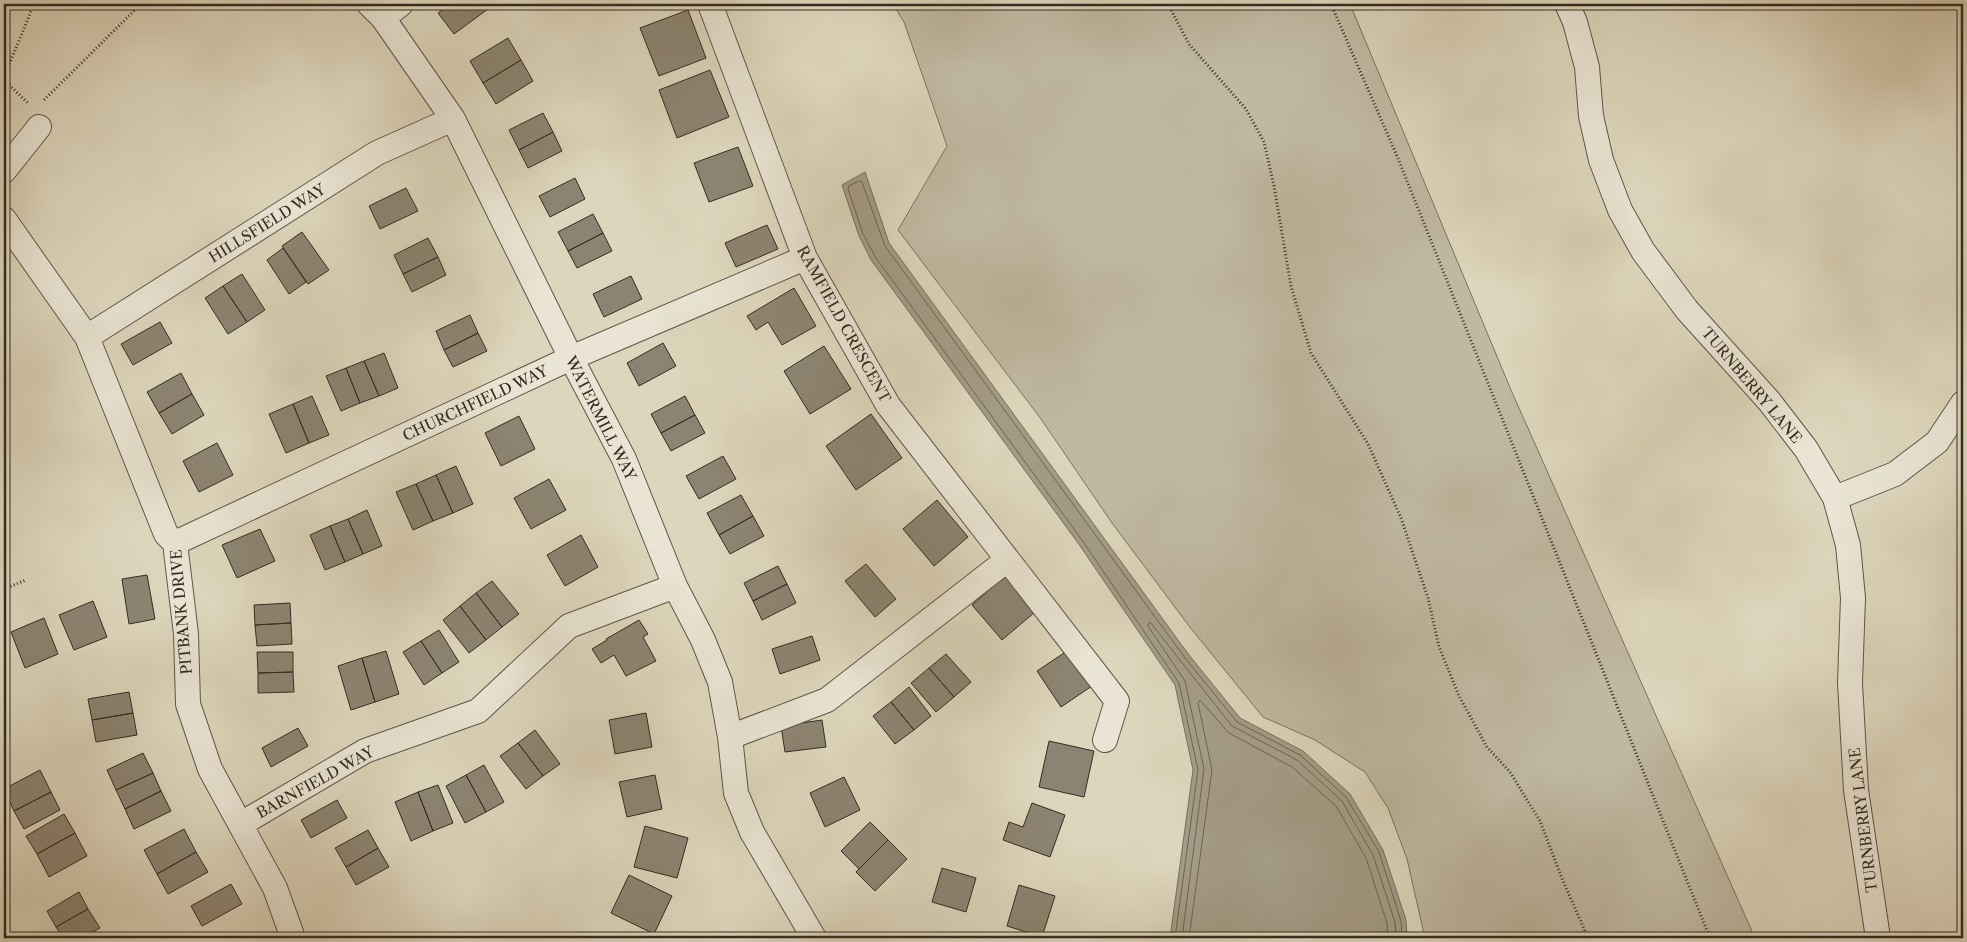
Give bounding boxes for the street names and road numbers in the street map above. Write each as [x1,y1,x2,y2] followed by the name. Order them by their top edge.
[205,179,329,267] street label: HILLSFIELD WAY
[793,242,895,406] street label: RAMFIELD CRESCENT
[1698,323,1806,447] street label: TURNBERRY LANE
[561,352,641,484] street label: WATERMILL WAY
[399,361,551,445] street label: CHURCHFIELD WAY
[166,549,196,675] street label: PITBANK DRIVE
[253,742,377,822] street label: BARNFIELD WAY
[1845,746,1881,894] street label: TURNBERRY LANE

